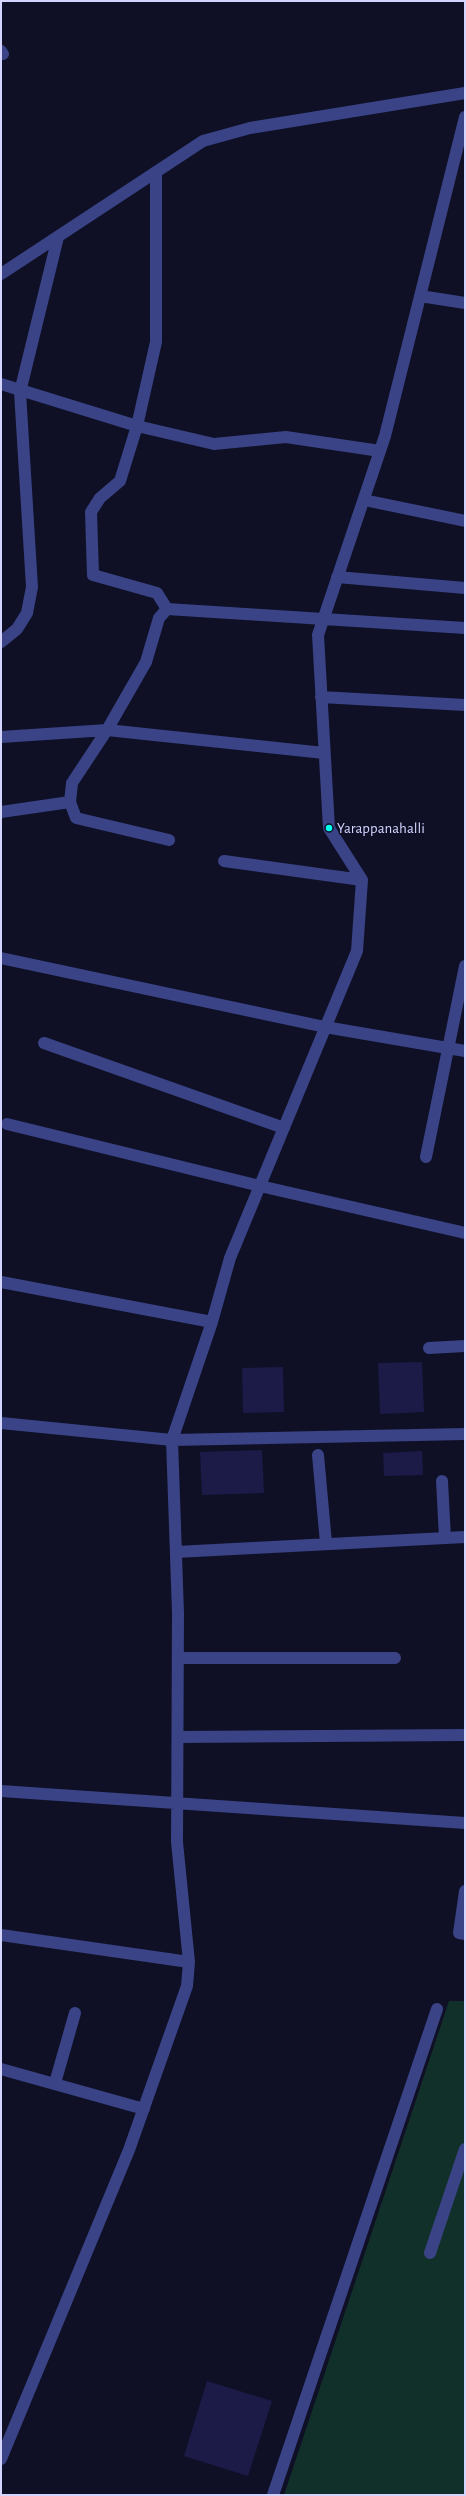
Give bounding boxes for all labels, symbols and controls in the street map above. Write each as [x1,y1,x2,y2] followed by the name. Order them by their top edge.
[337,819,425,837] place label: Yarappanahalli
[324,823,334,833] marker: Yarappanahalli

